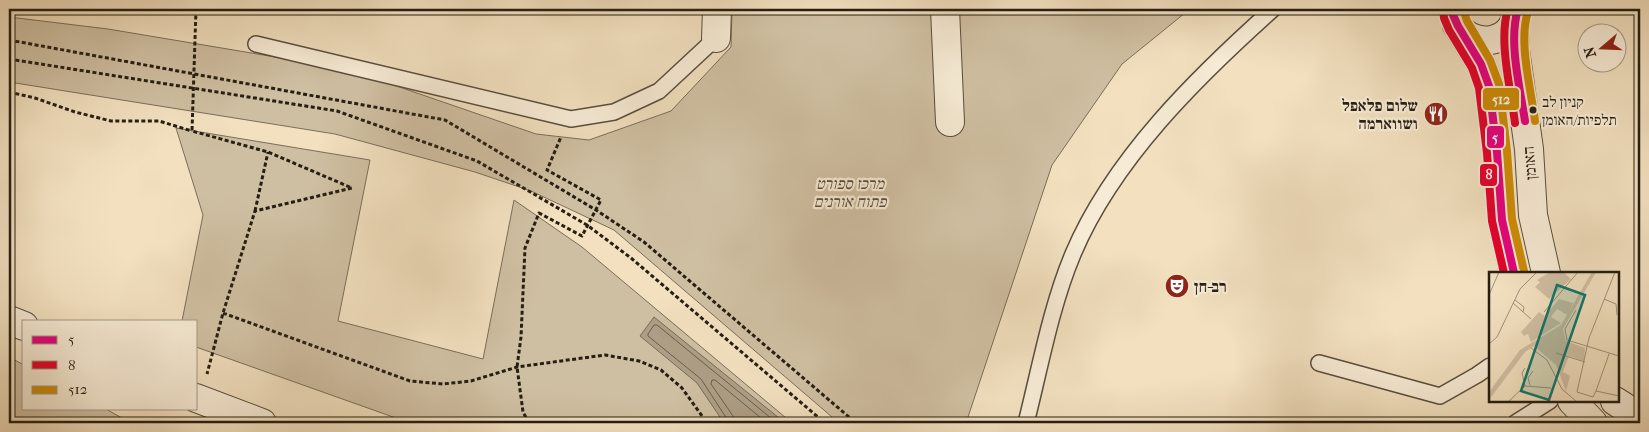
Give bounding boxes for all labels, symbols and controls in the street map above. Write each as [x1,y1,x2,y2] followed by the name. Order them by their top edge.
[1576,22,1626,72] north arrow
[1580,44,1600,60] text: N
[1482,87,1520,111] line badge: 512
[1492,91,1510,108] text: 512
[1542,93,1617,129] place label: קניון לב תלפיות/האומן
[1342,96,1418,133] place label: שלום פלאפל ושווארמה
[1423,101,1449,127] restaurant icon: שלום פלאפל ושווארמה
[1528,105,1538,115] marker: קניון לב תלפיות/האומן
[1486,125,1505,149] line badge: 5
[1492,129,1498,146] text: 5
[1519,145,1540,181] street label: האומן
[1479,163,1498,187] line badge: 8
[1485,166,1493,183] text: 8
[814,174,887,211] park label: מרכז ספורט פתוח אורנים
[1489,272,1619,402] inset map
[1164,273,1190,299] theatre icon: רב-חן
[1194,277,1227,296] place label: רב-חן
[22,320,198,410] legend
[68,330,74,348] text: 5
[68,356,76,374] text: 8
[68,380,88,398] text: 512

